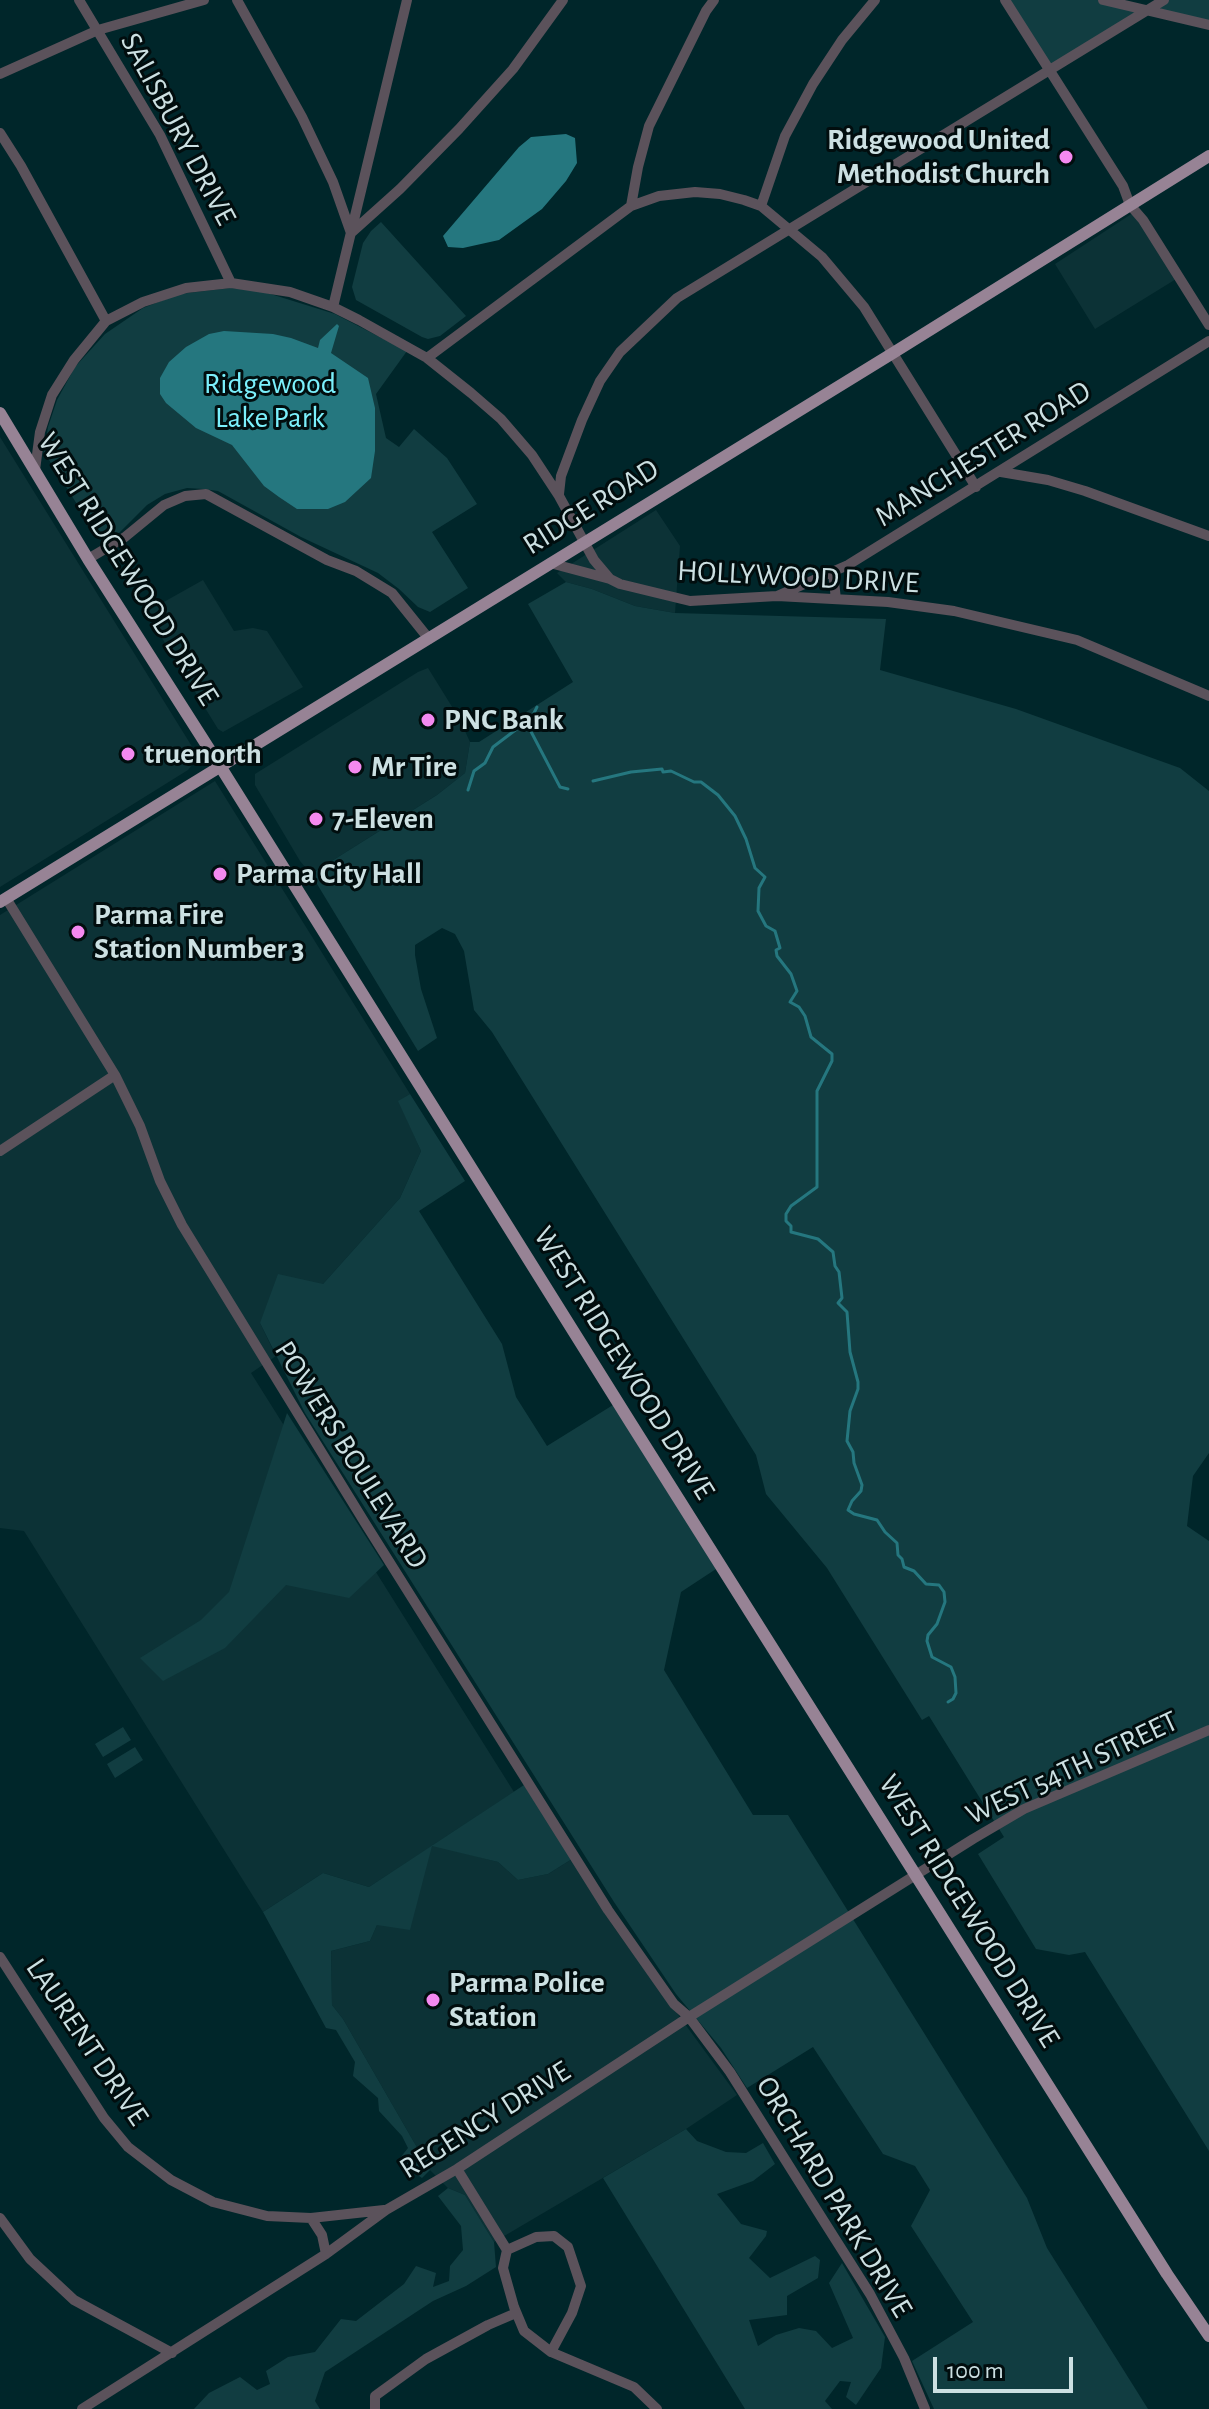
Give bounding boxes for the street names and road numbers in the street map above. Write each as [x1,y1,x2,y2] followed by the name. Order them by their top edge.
[112,27,244,231] street label: SALISBURY DRIVE
[868,373,1098,535] street label: MANCHESTER ROAD
[29,426,227,712] street label: WEST RIDGEWOOD DRIVE
[517,451,665,563] street label: RIDGE ROAD
[676,553,920,601] street label: HOLLYWOOD DRIVE
[525,1220,723,1506] street label: WEST RIDGEWOOD DRIVE
[266,1334,436,1576] street label: POWERS BOULEVARD
[960,1703,1184,1833] street label: WEST 54TH STREET
[870,1768,1068,2054] street label: WEST RIDGEWOOD DRIVE
[18,1952,156,2132] street label: LAURENT DRIVE
[393,2053,577,2187] street label: REGENCY DRIVE
[748,2070,920,2324] street label: ORCHARD PARK DRIVE

